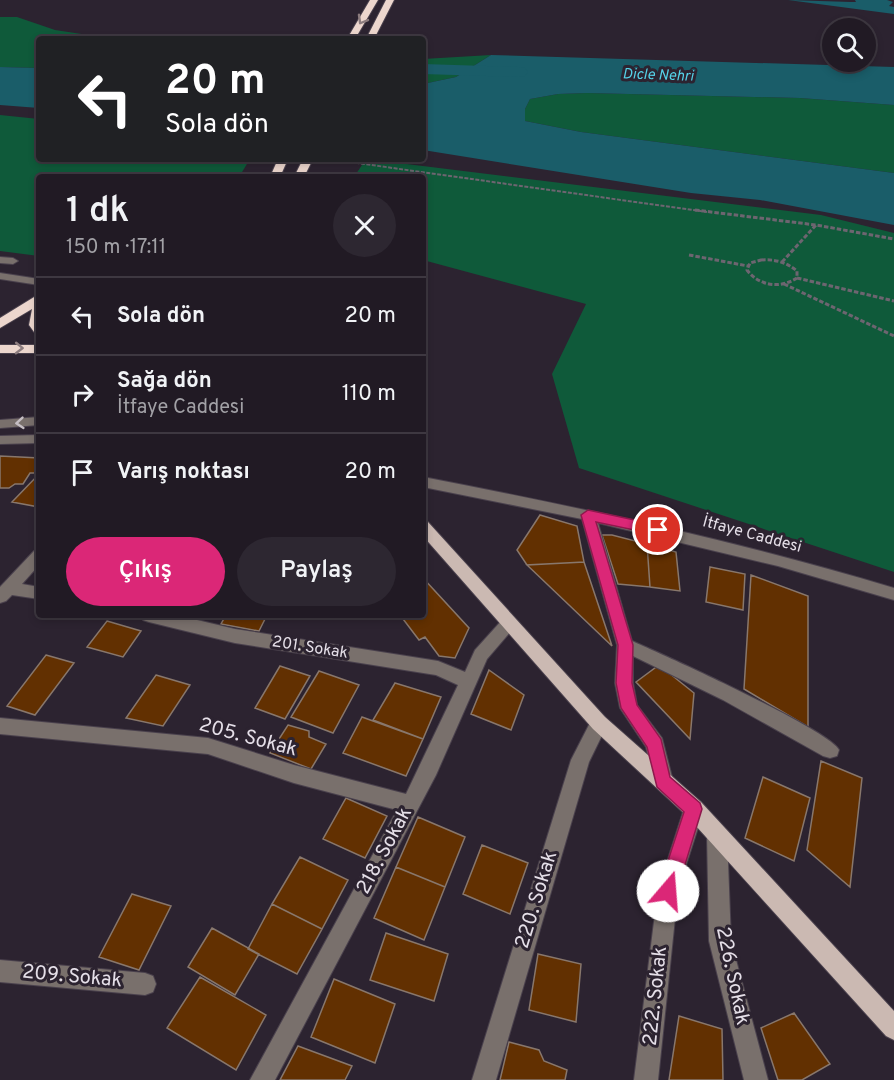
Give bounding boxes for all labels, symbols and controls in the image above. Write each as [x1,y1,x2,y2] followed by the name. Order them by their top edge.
[358,13,370,24] one-way arrow
[822,18,876,72] map controls
[822,18,876,72] button: search
[165,56,266,109] text: 20 m
[66,60,144,138] icon: left
[622,65,695,87] water label: Dicle Nehri
[165,108,269,142] text: Sola dön
[66,189,129,235] text: 1 dk
[333,194,396,257] button: close
[66,235,166,261] text: 150 m · 17:11
[66,300,99,333] icon: left
[117,303,205,330] text: Sola dön
[345,303,396,330] text: 20 m
[15,342,24,354] one-way arrow
[117,368,212,395] text: Sağa dön
[66,378,99,411] icon: right
[342,381,396,408] text: 110 m
[117,395,244,421] text: İtfaye Caddesi
[15,416,24,429] one-way arrow
[66,456,99,489] icon: arrive
[117,459,250,486] text: Varış noktası
[345,459,396,486] text: 20 m
[632,504,683,555] pin
[700,511,804,558] street label: İtfaye Caddesi
[641,513,674,546] icon: arrive
[66,537,225,606] button: Çıkış
[237,537,396,606] button: Paylaş
[271,632,349,664] street label: 201. Sokak
[196,712,300,764] street label: 205. Sokak
[351,803,419,899] street label: 218. Sokak
[510,848,564,952] street label: 220. Sokak
[636,859,700,923] position arrow
[709,925,755,1027] street label: 226. Sokak
[638,945,674,1047] street label: 222. Sokak
[21,960,123,994] street label: 209. Sokak

